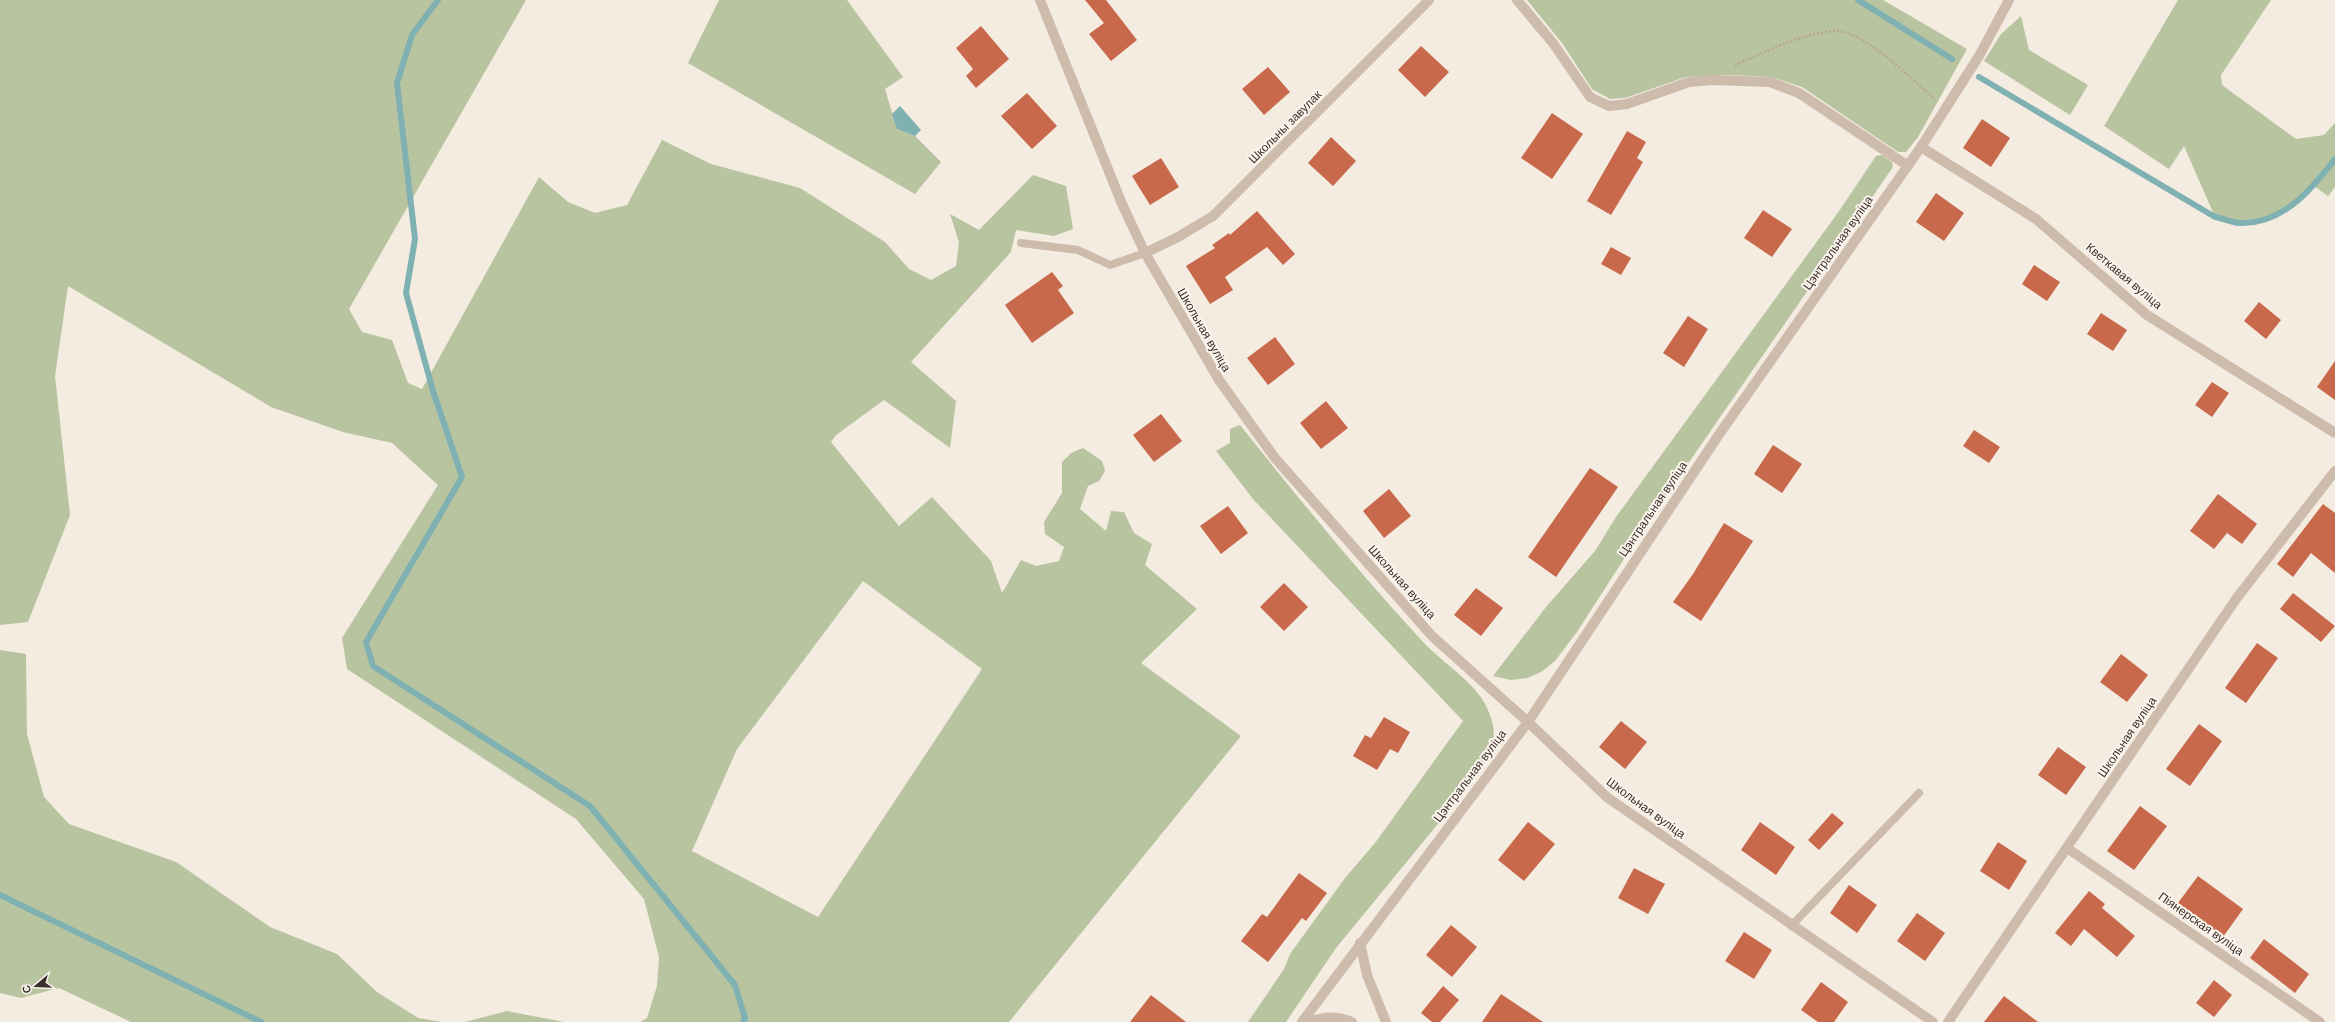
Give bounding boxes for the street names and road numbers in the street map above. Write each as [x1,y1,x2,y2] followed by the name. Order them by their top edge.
[1245,86,1326,167] street label: Школьны завулак
[1799,192,1877,293] street label: Цэнтральная вуліца
[2083,239,2166,313] street label: Кветкавая вуліца
[1174,285,1235,375] street label: Школьная вуліца
[1615,458,1691,560] street label: Цэнтральная вуліца
[1365,542,1440,623] street label: Школьная вуліца
[2094,693,2160,780] street label: Школьная вуліца
[1430,726,1510,825] street label: Цэнтральная вуліца
[1603,774,1689,842] street label: Школьная вуліца
[2155,889,2247,960] street label: Піянерская вуліца

